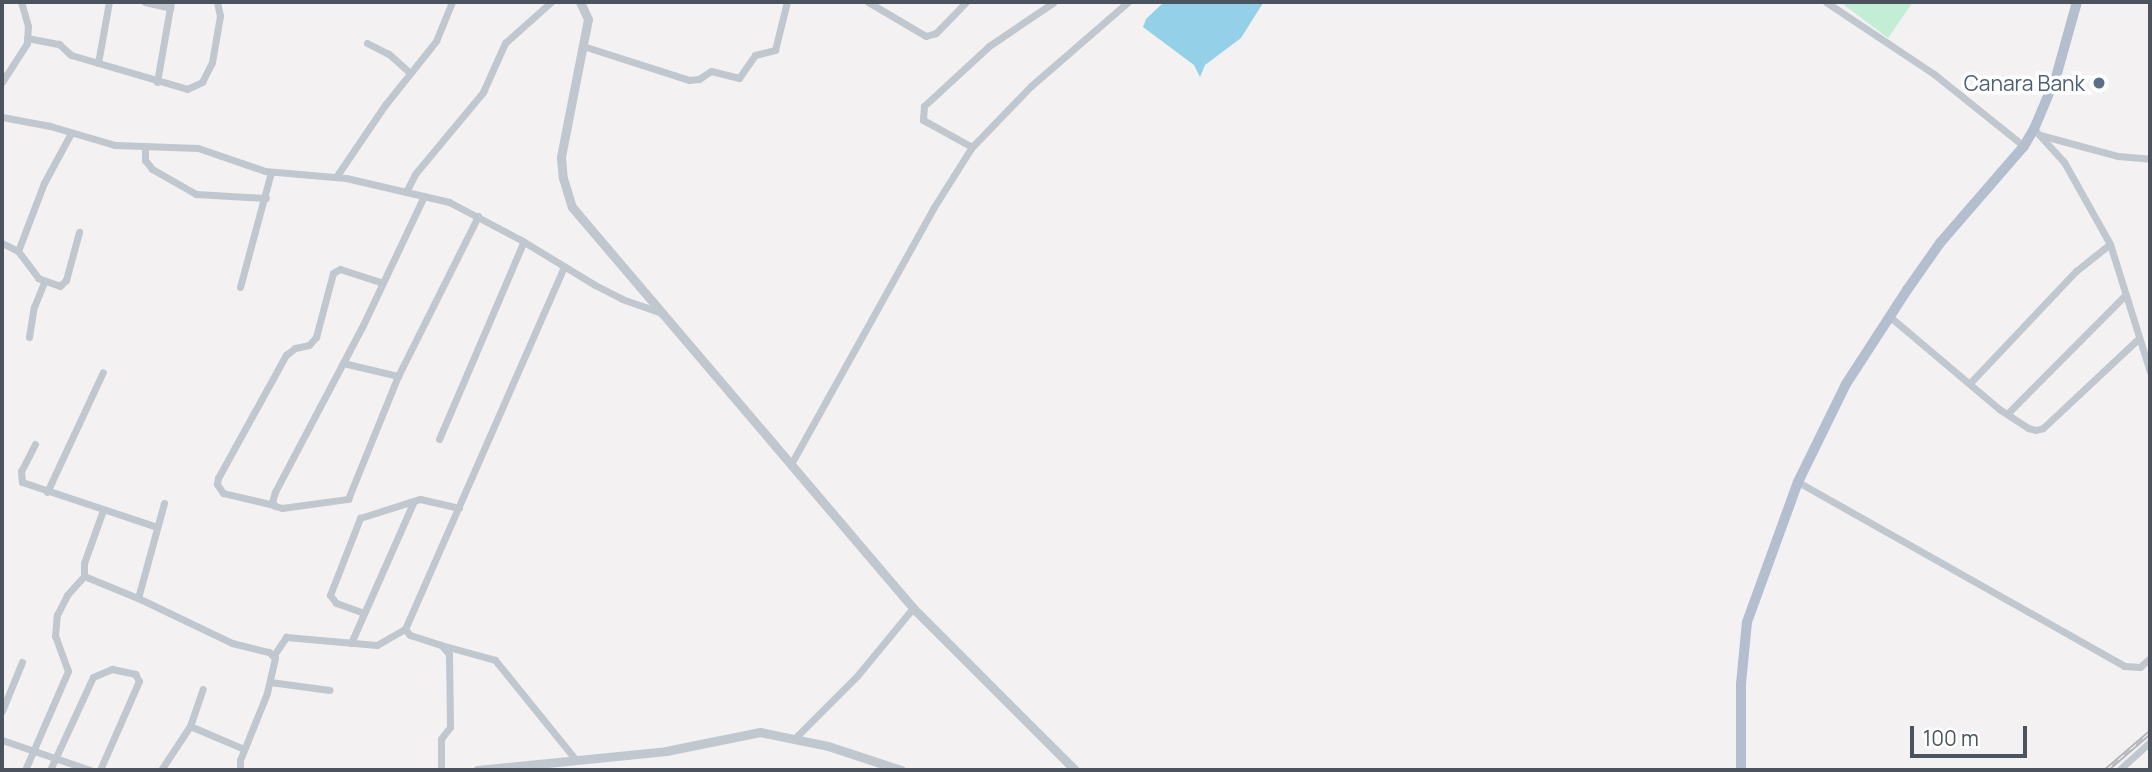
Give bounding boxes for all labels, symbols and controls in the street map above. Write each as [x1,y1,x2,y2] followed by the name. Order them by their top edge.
[1964,70,2085,96] place label: Canara Bank
[2091,75,2107,91] marker: Canara Bank
[1914,712,2031,756] scale bar
[1923,724,1979,752] text: 100 m

